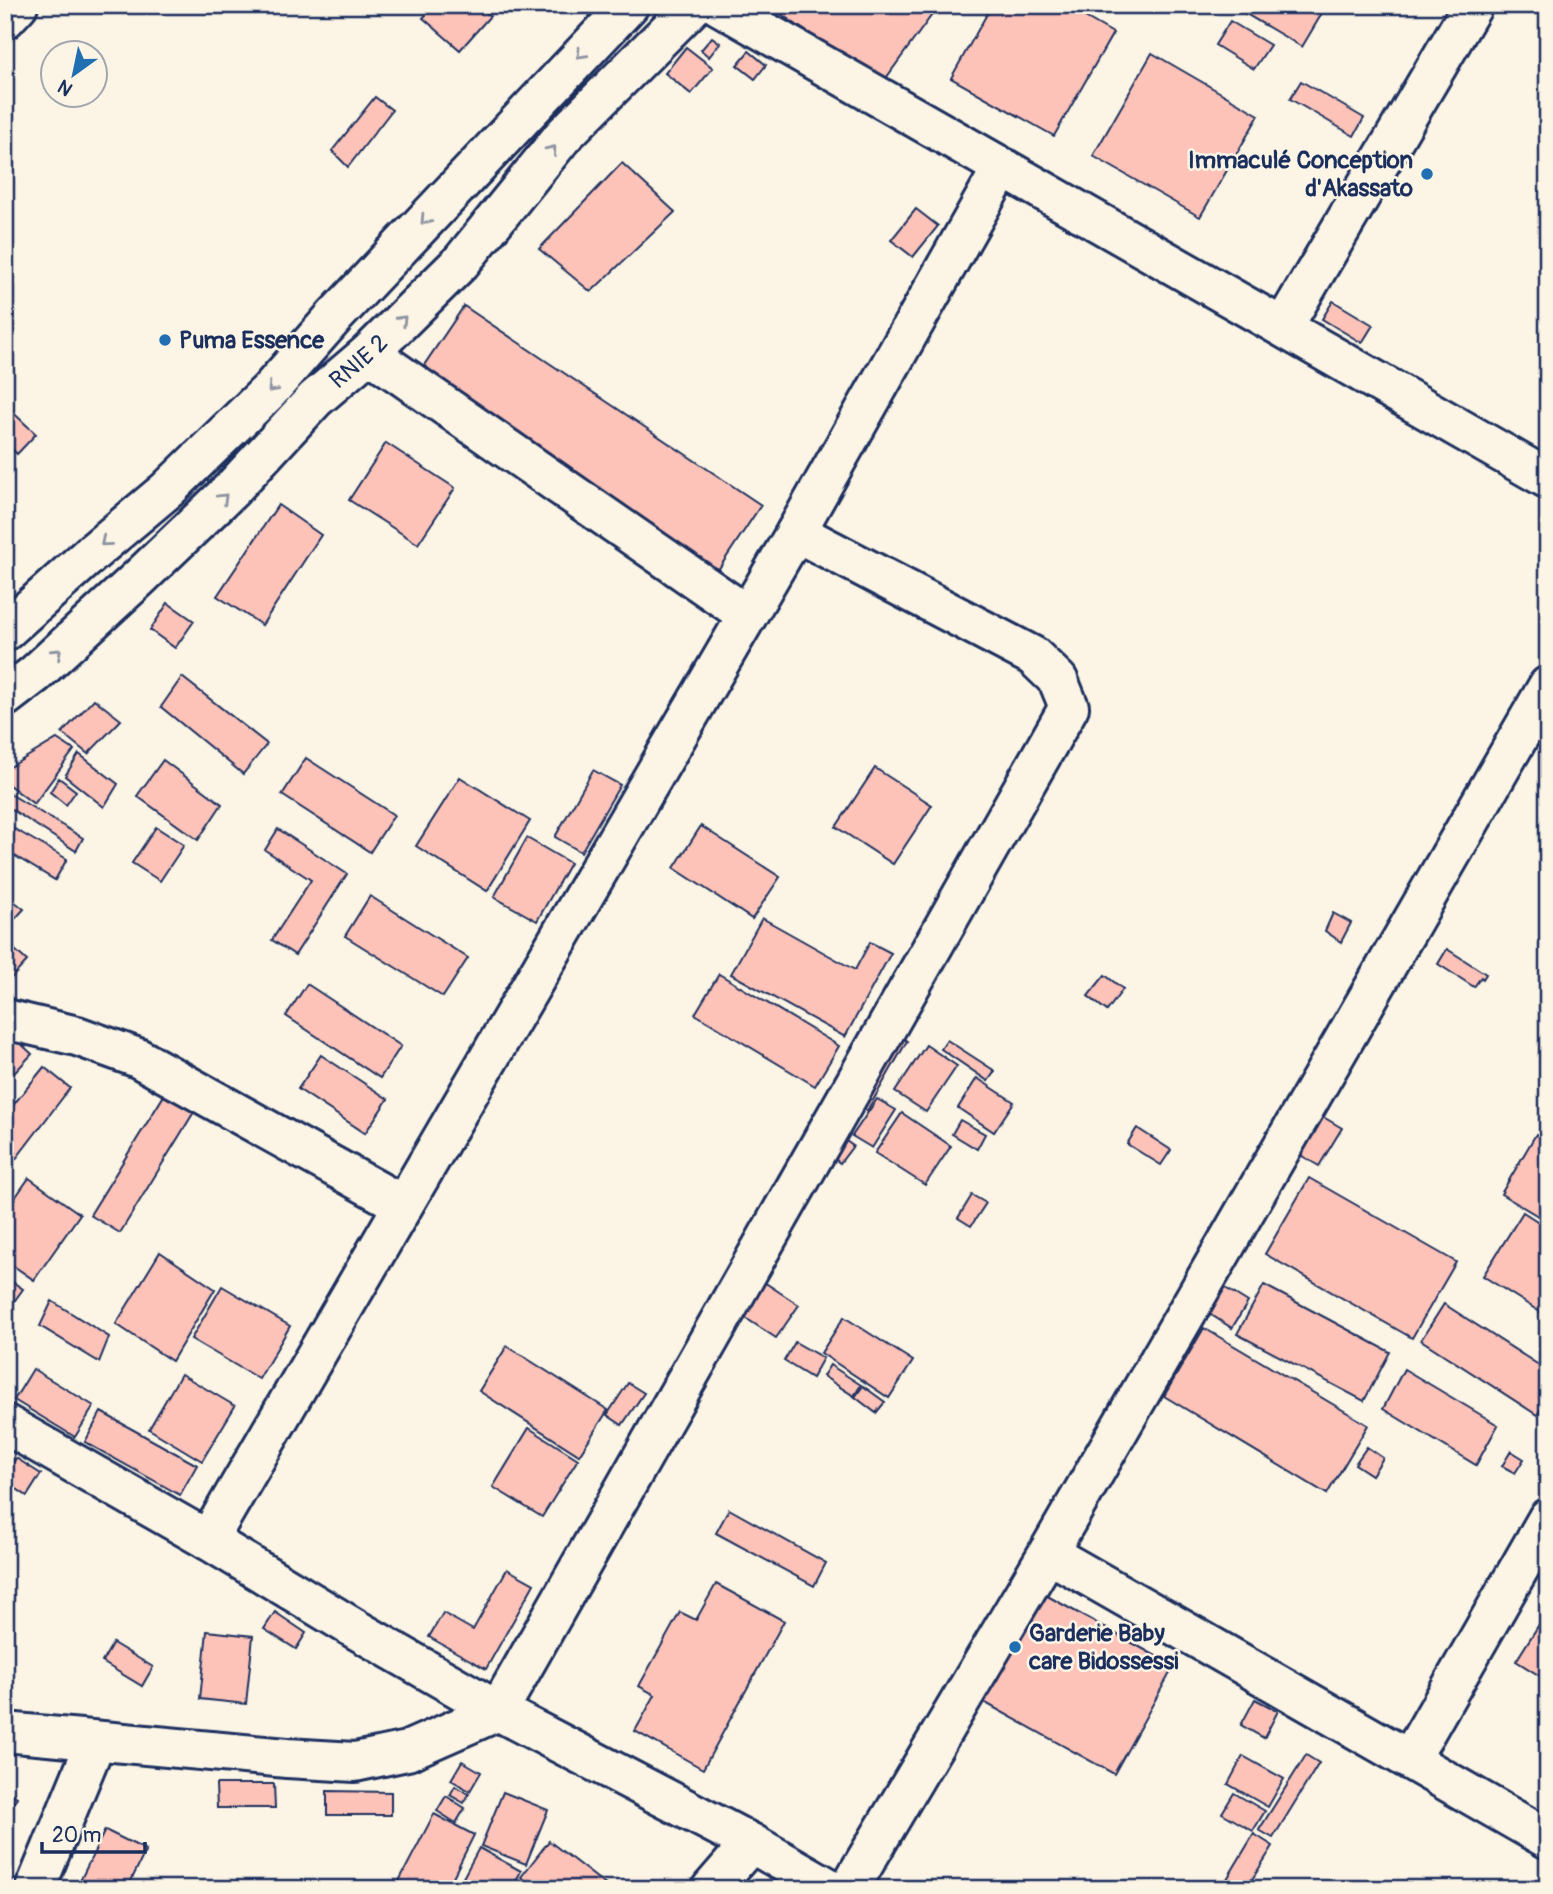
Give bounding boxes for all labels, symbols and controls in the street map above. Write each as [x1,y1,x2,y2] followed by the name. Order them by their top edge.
[38,38,108,108] north arrow
[577,46,590,59] one-way arrow
[53,74,77,101] text: N
[544,145,556,158] one-way arrow
[1188,146,1413,203] place label: Immaculé Conception d'Akassato
[1419,166,1435,182] marker: Immaculé Conception d'Akassato
[421,212,434,225] one-way arrow
[394,316,407,329] one-way arrow
[179,326,325,355] place label: Puma Essence
[324,329,394,395] street label: RNIE 2
[157,332,173,348] marker: Puma Essence
[268,380,280,393] one-way arrow
[215,493,228,506] one-way arrow
[100,534,113,546] one-way arrow
[49,649,62,662] one-way arrow
[1028,1619,1179,1676] place label: Garderie Baby care Bidossessi
[1007,1639,1023,1655] marker: Garderie Baby care Bidossessi
[42,1810,145,1854] scale bar
[52,1822,101,1849] text: 20 m

